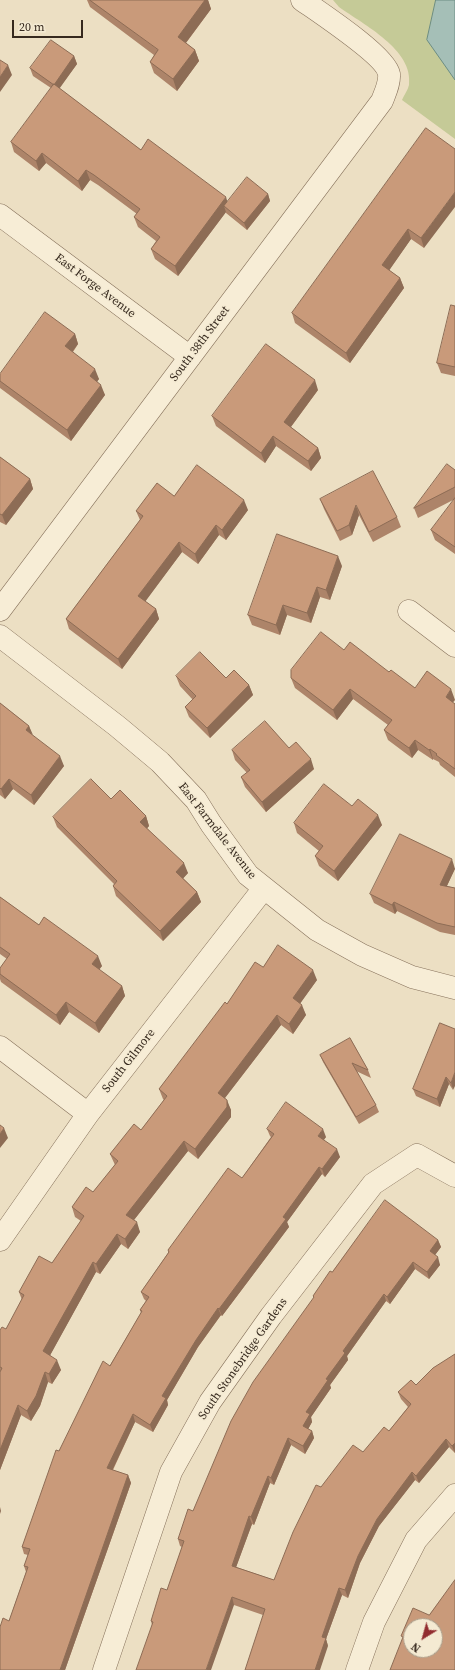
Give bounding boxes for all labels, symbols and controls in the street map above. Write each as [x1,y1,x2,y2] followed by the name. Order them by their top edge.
[14,12,85,38] scale bar
[19,19,45,35] text: 20 m
[52,251,138,321] street label: East Forge Avenue
[167,304,233,384] street label: South 38th Street
[175,780,259,882] street label: East Farmdale Avenue
[100,1026,158,1096] street label: South Gilmore
[195,1295,291,1423] street label: South Stonebridge Gardens
[403,1618,443,1658] north arrow
[408,1639,424,1656] text: N

